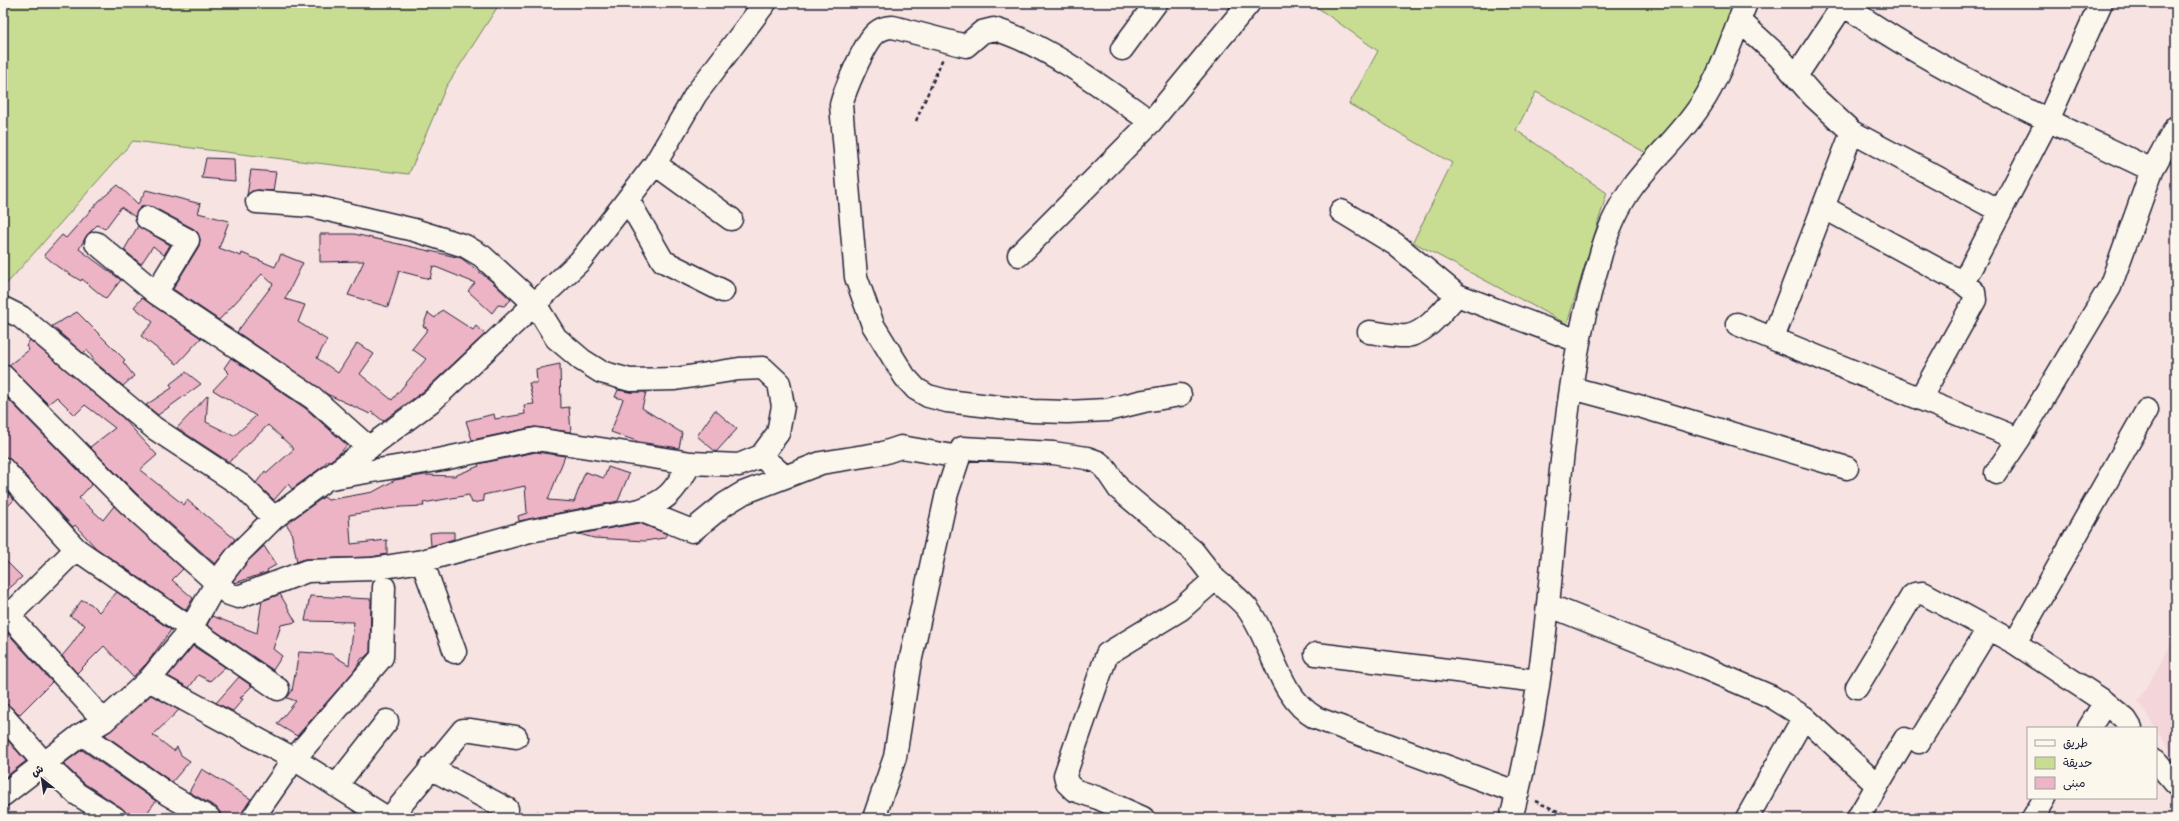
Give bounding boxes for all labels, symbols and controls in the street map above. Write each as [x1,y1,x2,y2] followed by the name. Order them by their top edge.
[2027,727,2157,799] legend
[2063,735,2088,753] text: طريق
[2063,755,2092,773] text: حديقة
[22,759,62,799] north arrow
[28,761,47,781] text: ش
[2063,775,2086,793] text: مبنى

